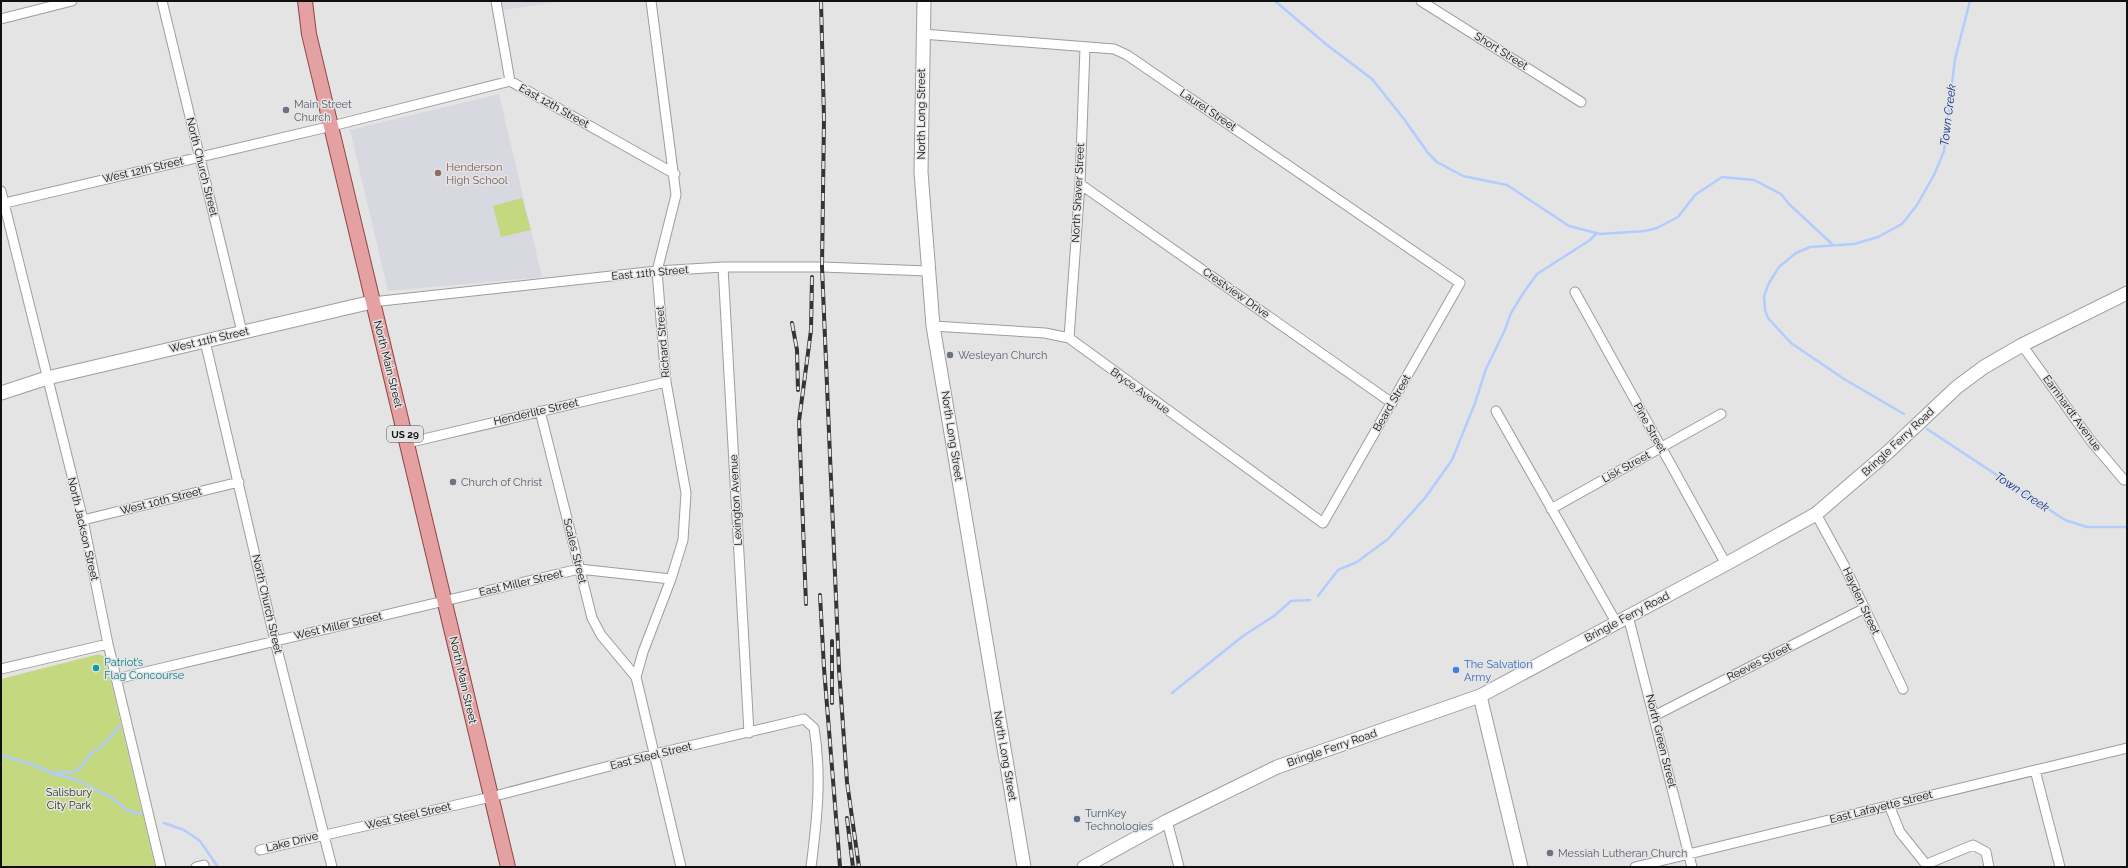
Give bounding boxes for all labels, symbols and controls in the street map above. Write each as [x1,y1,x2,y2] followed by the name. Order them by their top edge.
[1472,29,1530,73] street label: Short Street
[915,68,928,160] street label: North Long Street
[517,81,592,131] street label: East 12th Street
[1937,83,1959,147] water label: Town Creek
[1177,86,1239,134] street label: Laurel Street
[294,98,352,124] place label: Main Street Church
[281,105,291,115] marker: Main Street Church
[183,116,221,218] street label: North Church Street
[1069,143,1087,243] street label: North Shaver Street
[101,154,185,186] street label: West 12th Street
[446,161,508,187] place label: Henderson High School
[433,168,443,178] marker: Henderson High School
[611,263,689,283] street label: East 11th Street
[1200,265,1273,321] street label: Crestview Drive
[653,305,673,378] street label: Richard Street
[371,319,405,409] street label: North Main Street
[168,324,251,356] street label: West 11th Street
[958,349,1047,362] place label: Wesleyan Church
[945,350,955,360] marker: Wesleyan Church
[1108,365,1173,417] street label: Bryce Avenue
[1370,372,1414,434] street label: Beard Street
[2040,373,2104,454] street label: Earnhardt Avenue
[938,390,966,482] street label: North Long Street
[492,396,580,428] street label: Henderlite Street
[1631,401,1669,456] street label: Pine Street
[1859,405,1937,479] street label: Bringle Ferry Road
[387,426,423,442] road number: US 29
[1600,448,1653,486] street label: Lisk Street
[727,454,745,546] street label: Lexington Avenue
[1992,469,2052,515] water label: Town Creek
[65,476,101,582] street label: North Jackson Street
[461,476,543,489] place label: Church of Christ
[448,477,458,487] marker: Church of Christ
[119,484,204,517] street label: West 10th Street
[561,517,589,585] street label: Scales Street
[249,553,285,655] street label: North Church Street
[1840,565,1882,637] street label: Hayden Street
[478,567,565,599] street label: East Miller Street
[1582,589,1672,645] street label: Bringle Ferry Road
[292,609,384,643] street label: West Miller Street
[447,635,479,725] street label: North Main Street
[1725,640,1794,684] street label: Reeves Street
[104,656,185,682] place label: Patriot’s Flag Concourse
[1464,658,1533,684] place label: The Salvation Army
[91,663,101,673] marker: Patriot’s Flag Concourse
[1451,665,1461,675] marker: The Salvation Army
[1643,693,1679,789] street label: North Green Street
[991,710,1019,802] street label: North Long Street
[1285,726,1379,769] street label: Bringle Ferry Road
[609,740,693,772] street label: East Steel Street
[46,786,92,812] park label: Salisbury City Park
[1828,788,1934,826] street label: East Lafayette Street
[364,800,453,832] street label: West Steel Street
[1085,807,1153,833] place label: TurnKey Technologies
[1072,814,1082,824] marker: TurnKey Technologies
[264,829,320,855] street label: Lake Drive
[1558,847,1687,860] place label: Messiah Lutheran Church
[1545,848,1555,858] marker: Messiah Lutheran Church

